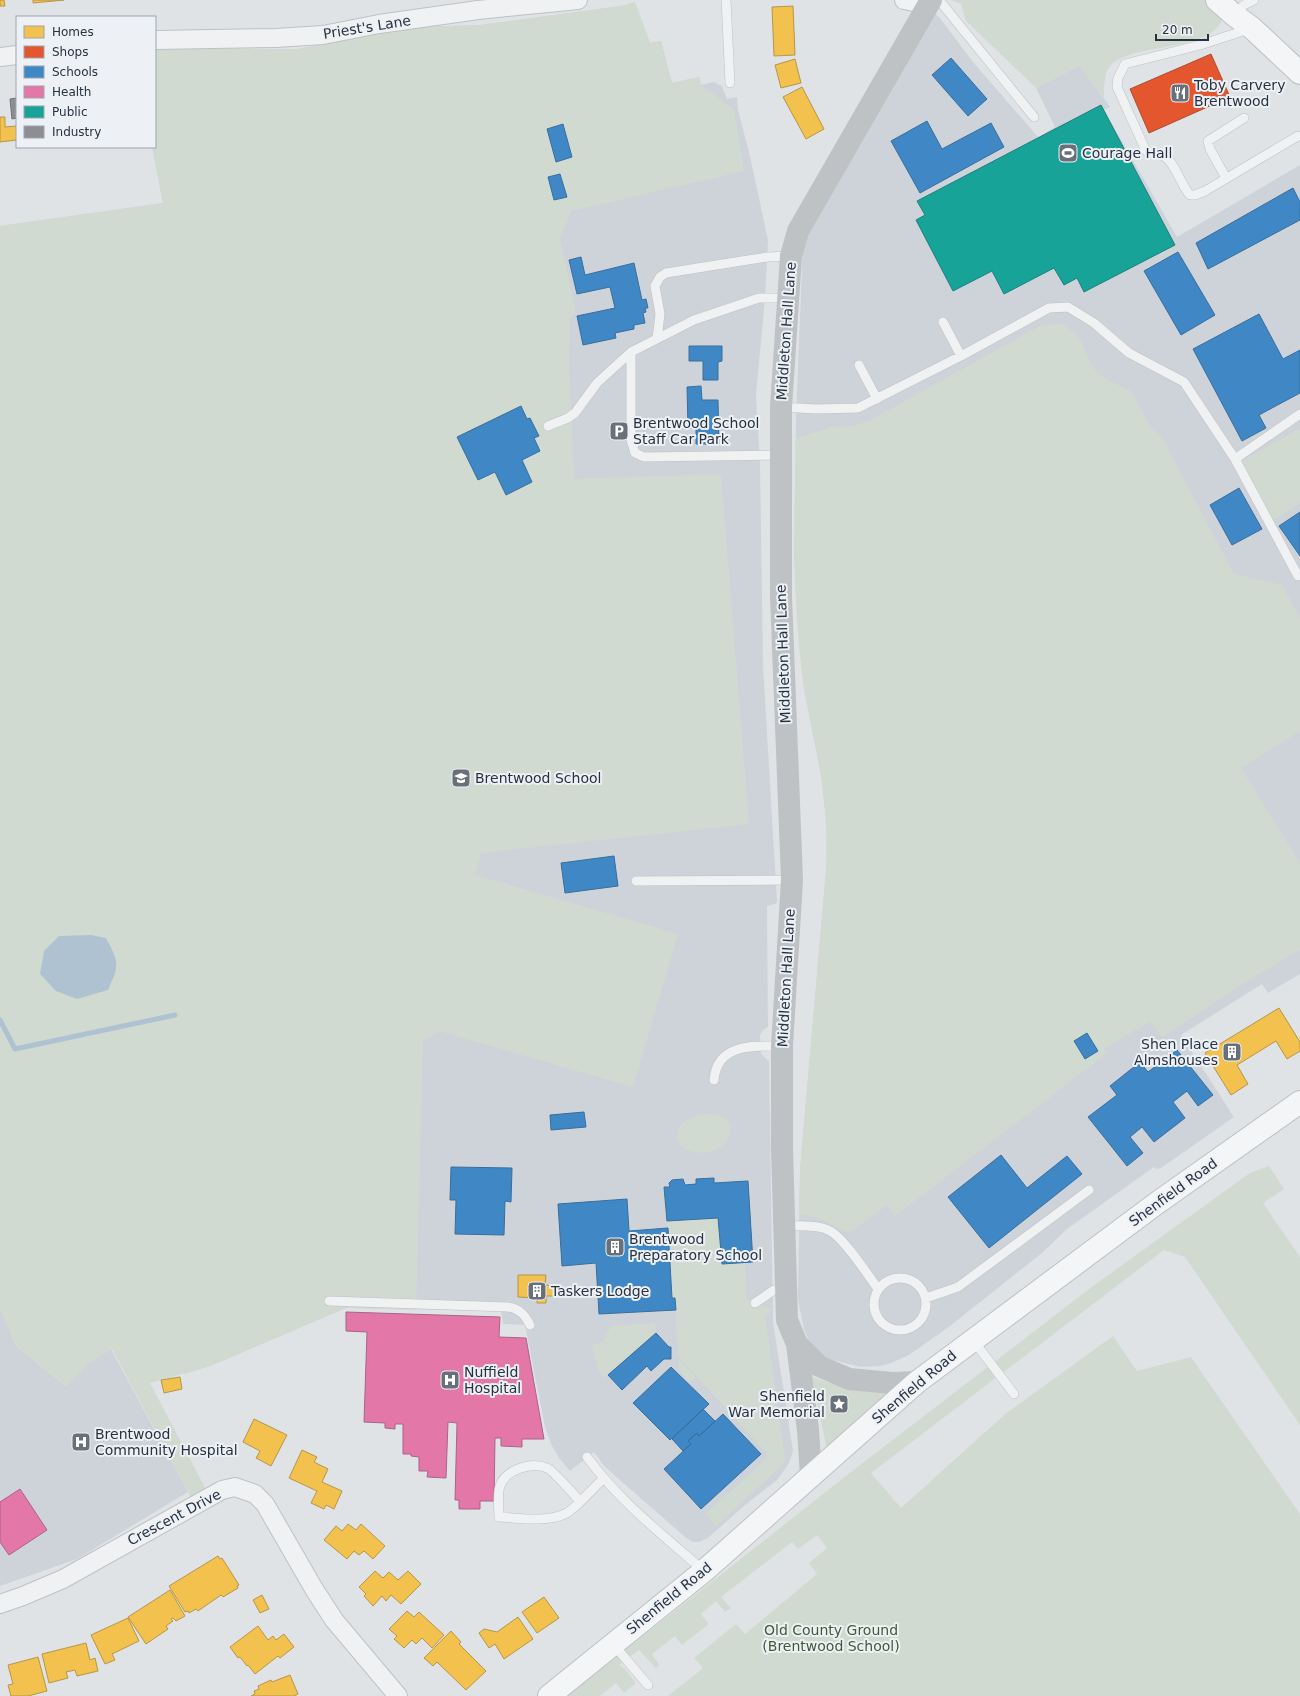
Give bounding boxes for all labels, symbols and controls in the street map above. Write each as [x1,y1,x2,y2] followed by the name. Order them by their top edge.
[322,12,412,42] street label: Priest's Lane
[16,16,156,148] legend
[1156,16,1208,42] scale bar
[1162,23,1193,37] text: 20 m
[52,25,94,39] text: Homes
[52,45,88,59] text: Shops
[52,65,98,79] text: Schools
[1193,77,1285,109] place label: Toby Carvery Brentwood
[1169,82,1191,104] restaurant icon: Toby Carvery Brentwood
[52,85,91,99] text: Health
[52,105,88,119] text: Public
[52,125,101,139] text: Industry
[1057,142,1079,164] sports icon: Courage Hall
[1082,145,1172,161] place label: Courage Hall
[773,261,799,401] street label: Middleton Hall Lane
[633,415,759,447] place label: Brentwood School Staff Car Park
[608,420,630,442] parking icon: Brentwood School Staff Car Park
[773,584,793,724] street label: Middleton Hall Lane
[450,767,472,789] school or university icon: Brentwood School
[475,770,601,786] place label: Brentwood School
[774,908,798,1048] street label: Middleton Hall Lane
[1134,1036,1218,1068] place label: Shen Place Almshouses
[1221,1041,1243,1063] building icon: Shen Place Almshouses
[1126,1155,1220,1229] street label: Shenfield Road
[629,1231,762,1263] place label: Brentwood Preparatory School
[604,1236,626,1258] building icon: Brentwood Preparatory School
[526,1280,548,1302] building icon: Taskers Lodge
[550,1283,649,1299] place label: Taskers Lodge
[869,1347,959,1427] street label: Shenfield Road
[464,1364,521,1396] place label: Nuffield Hospital
[439,1369,461,1391] hospital icon: Nuffield Hospital
[728,1388,825,1420] place label: Shenfield War Memorial
[828,1393,850,1415] place icon: Shenfield War Memorial
[95,1426,238,1458] place label: Brentwood Community Hospital
[70,1431,92,1453] hospital icon: Brentwood Community Hospital
[125,1486,223,1548] street label: Crescent Drive
[623,1559,715,1637] street label: Shenfield Road
[762,1622,900,1654] park label: Old County Ground (Brentwood School)

